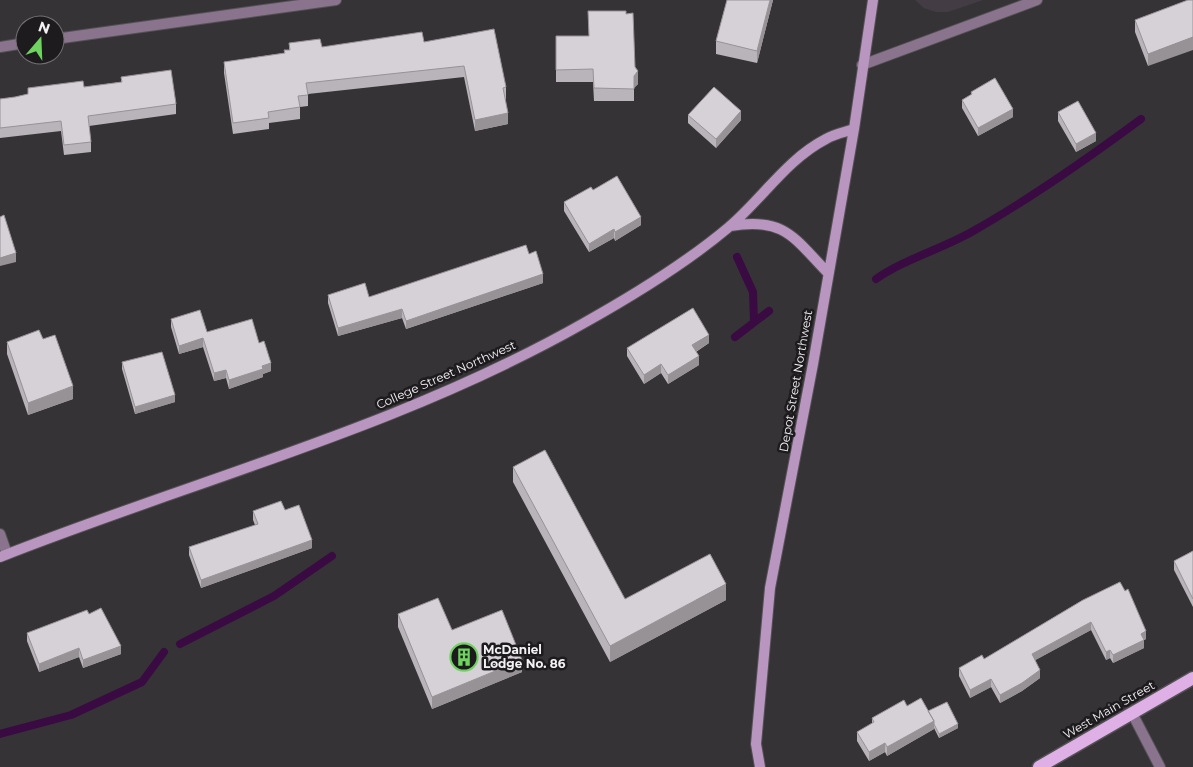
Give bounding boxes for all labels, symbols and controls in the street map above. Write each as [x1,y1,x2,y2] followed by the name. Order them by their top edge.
[15,15,65,65] north arrow
[36,17,53,38] text: N
[776,309,815,453] street label: Depot Street Northwest
[374,337,518,412] street label: College Street Northwest
[449,642,479,672] building icon: McDaniel Lodge No. 86
[483,642,566,671] place label: McDaniel Lodge No. 86
[1060,677,1157,742] street label: West Main Street

